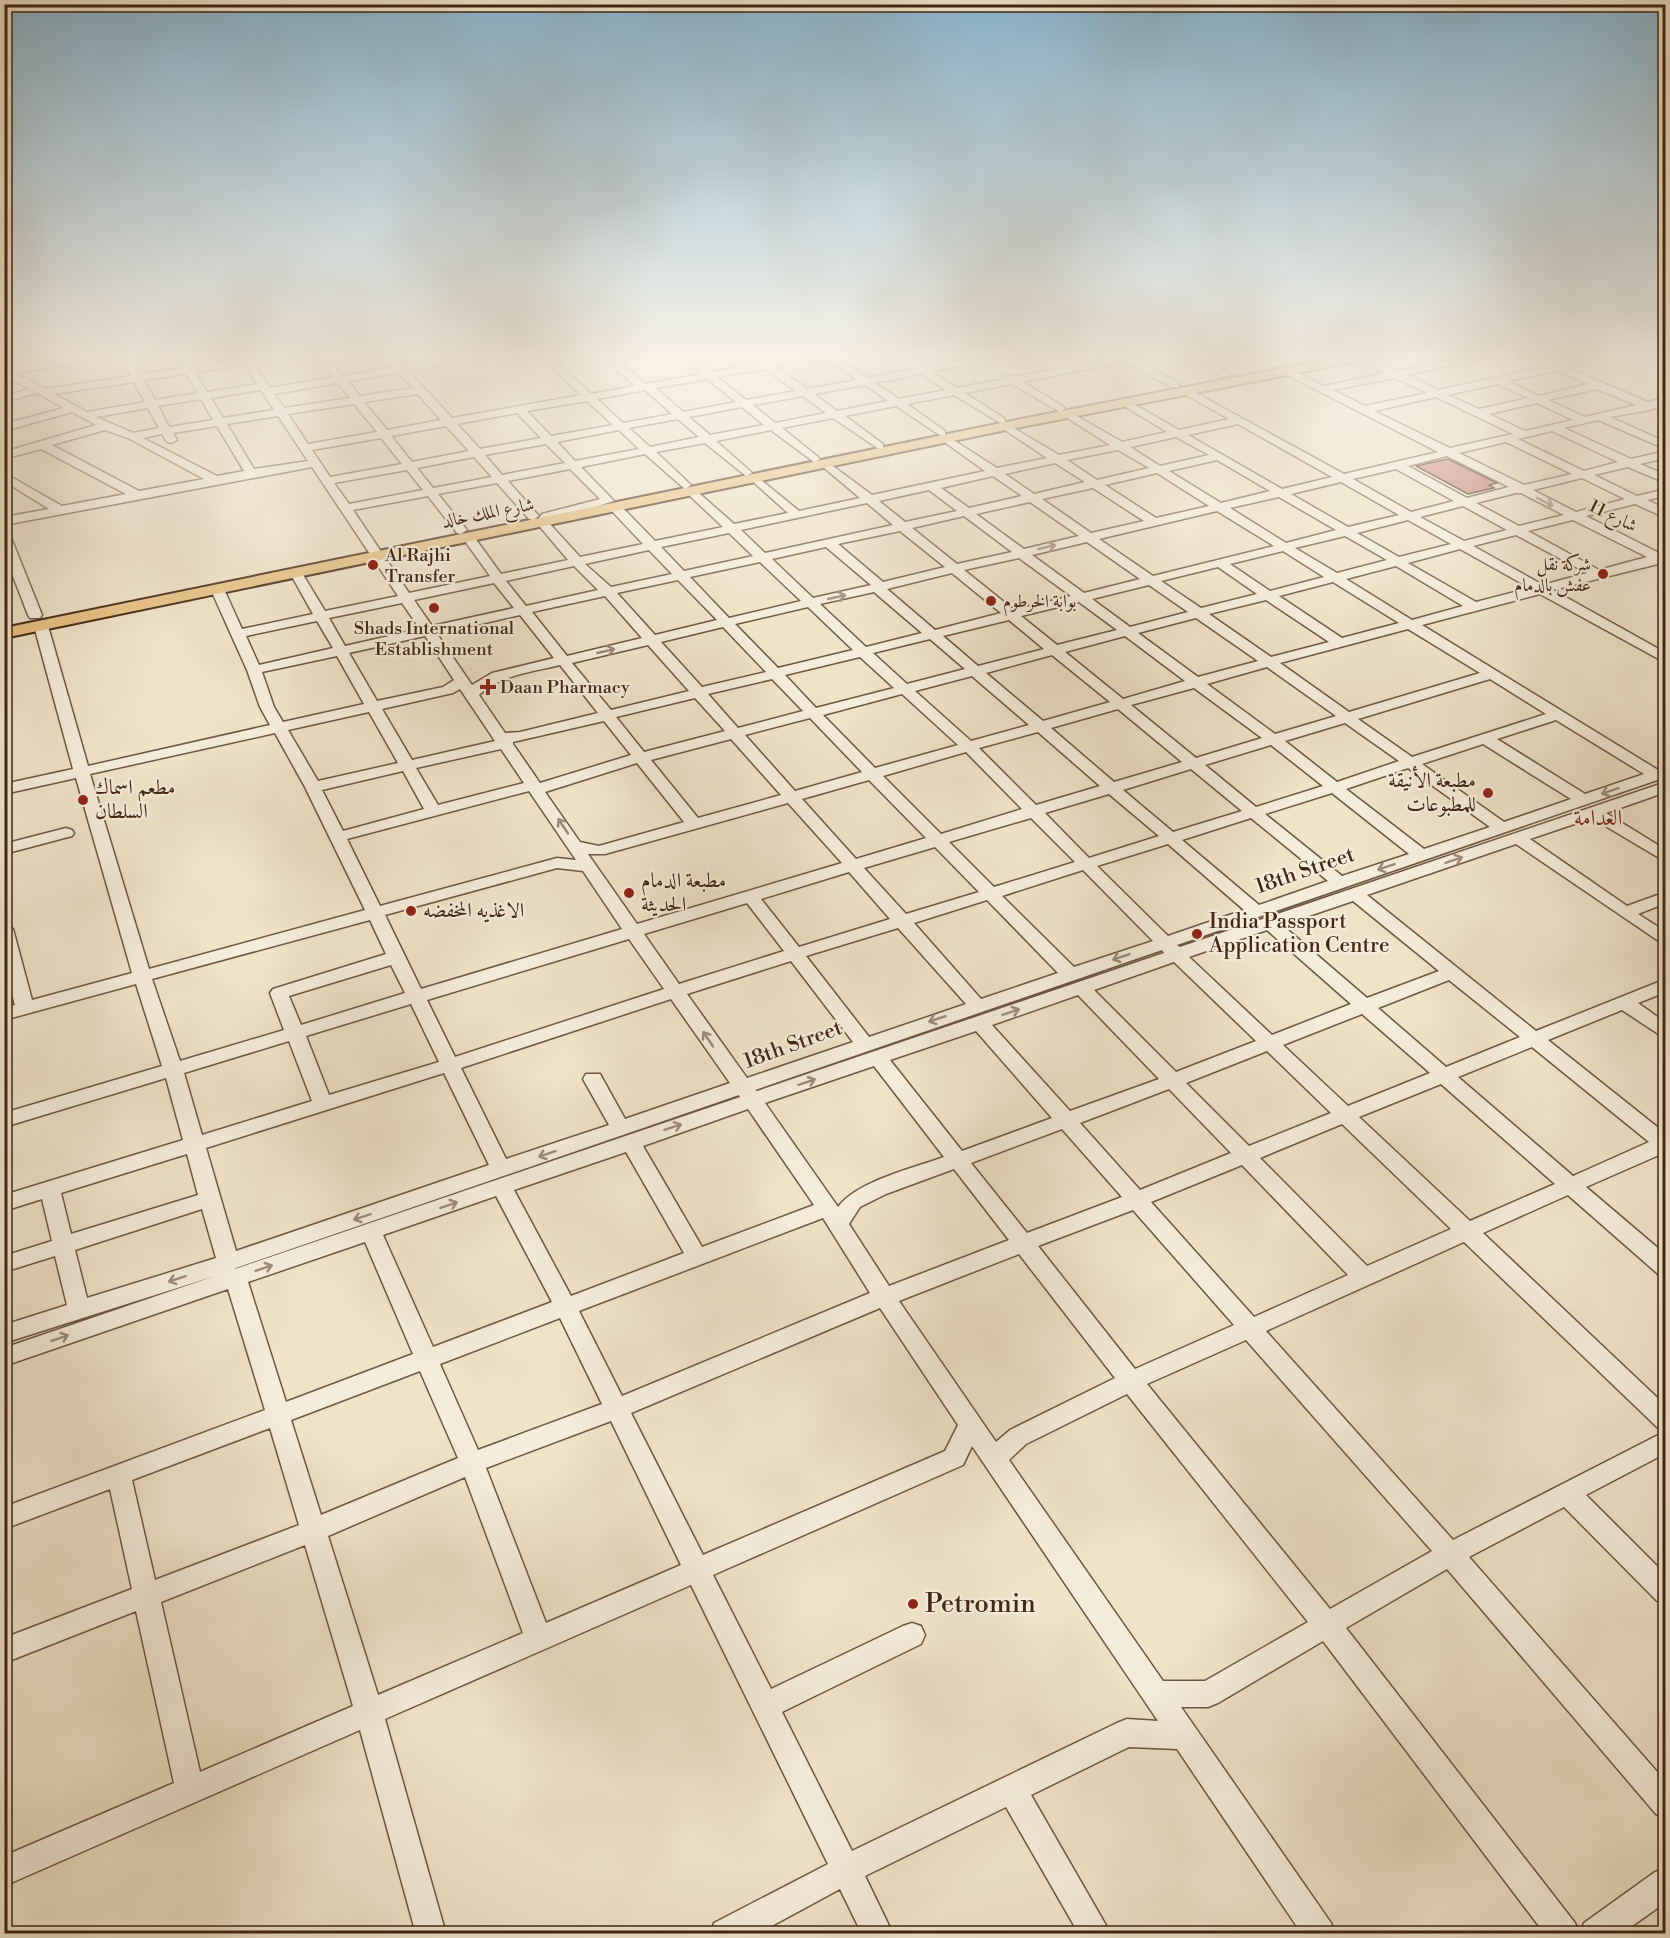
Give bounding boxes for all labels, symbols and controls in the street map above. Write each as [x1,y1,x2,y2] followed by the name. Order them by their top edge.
[440,493,537,536] street label: شارع الملك خالد
[1584,494,1641,540] street label: شارع 11
[1536,497,1554,509] one-way arrow
[1037,541,1056,553] one-way arrow
[384,544,456,588] place label: Al Rajhi Transfer
[1514,553,1591,601] place label: شركة نقل عفش بالدمام
[366,558,380,572] marker: Al Rajhi Transfer
[1596,567,1610,581] marker: شركة نقل عفش بالدمام
[827,590,846,602] one-way arrow
[1003,590,1076,617] place label: بوابة الخرطوم
[984,594,998,608] marker: بوابة الخرطوم
[427,601,441,615] marker: Shads International Establishment
[354,617,515,661] place label: Shads International Establishment
[596,644,615,656] one-way arrow
[500,676,630,699] place label: Daan Pharmacy
[481,680,495,694] marker: Daan Pharmacy
[1388,765,1476,818] place label: مطبعة الأنيقة للمطبوعات
[95,775,176,825] place label: مطعم اسماك السلطان
[1481,786,1495,800] marker: مطبعة الأنيقة للمطبوعات
[1601,786,1620,797] one-way arrow
[76,793,90,807] marker: مطعم اسماك السلطان
[1574,805,1622,832] district label: العدامة
[556,818,569,835] one-way arrow
[1252,842,1358,900] street label: 18th Street
[1444,854,1463,865] one-way arrow
[1377,862,1396,873] one-way arrow
[641,868,726,918] place label: مطبعة الدمام الحديثة
[622,886,636,900] marker: مطبعة الدمام الحديثة
[423,898,524,924] place label: الاغذيه المخفضه
[404,904,418,918] marker: الاغذيه المخفضه
[1208,909,1390,959] place label: India Passport Application Centre
[1190,927,1204,941] marker: India Passport Application Centre
[1113,952,1131,963] one-way arrow
[1001,1005,1020,1016] one-way arrow
[928,1014,947,1025] one-way arrow
[740,1015,846,1075] street label: 18th Street
[702,1032,714,1048] one-way arrow
[797,1076,816,1087] one-way arrow
[663,1121,682,1132] one-way arrow
[538,1149,557,1160] one-way arrow
[439,1199,458,1210] one-way arrow
[353,1212,372,1223] one-way arrow
[254,1262,273,1273] one-way arrow
[168,1274,187,1285] one-way arrow
[50,1332,69,1343] one-way arrow
[925,1588,1036,1620] place label: Petromin
[906,1597,920,1611] marker: Petromin

